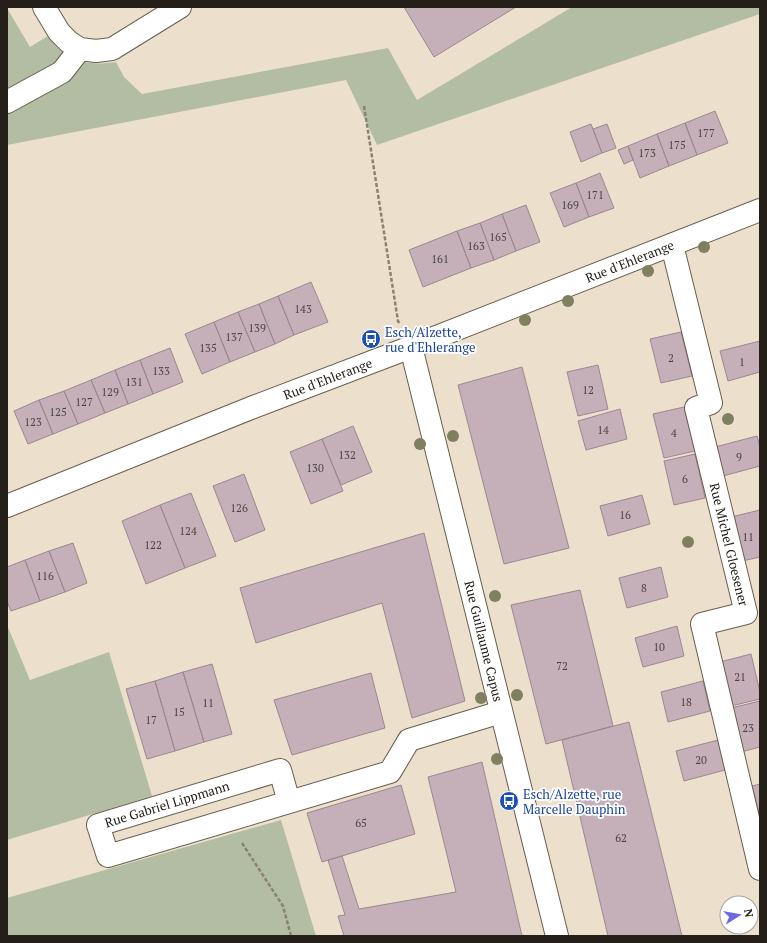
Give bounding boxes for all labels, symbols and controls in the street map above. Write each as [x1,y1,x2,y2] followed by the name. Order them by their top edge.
[697,126,715,140] house number: 177
[668,138,686,152] house number: 175
[638,146,656,160] house number: 173
[586,188,604,202] house number: 171
[561,198,579,212] house number: 169
[489,230,507,244] house number: 165
[583,236,677,287] street label: Rue d'Ehlerange
[467,239,485,253] house number: 163
[431,252,449,266] house number: 161
[294,302,312,316] house number: 143
[248,321,266,335] house number: 139
[385,323,476,356] place label: Esch/Alzette, rue d'Ehlerange
[360,328,382,350] bus stop icon: Esch/Alzette, rue d'Ehlerange
[225,330,243,344] house number: 137
[199,341,217,355] house number: 135
[668,351,674,365] house number: 2
[281,354,375,404] street label: Rue d'Ehlerange
[739,355,745,369] house number: 1
[152,364,170,378] house number: 133
[125,375,143,389] house number: 131
[582,383,594,397] house number: 12
[101,385,119,399] house number: 129
[75,395,93,409] house number: 127
[49,405,67,419] house number: 125
[24,415,42,429] house number: 123
[597,423,609,437] house number: 14
[671,426,677,440] house number: 4
[338,448,356,462] house number: 132
[736,450,742,464] house number: 9
[306,461,324,475] house number: 130
[682,472,688,486] house number: 6
[706,481,753,608] street label: Rue Michel Gloesener
[230,501,248,515] house number: 126
[619,508,631,522] house number: 16
[179,524,197,538] house number: 124
[742,530,754,544] house number: 11
[144,538,162,552] house number: 122
[36,569,54,583] house number: 116
[460,579,508,703] street label: Rue Guillaume Capus
[641,581,647,595] house number: 8
[653,640,665,654] house number: 10
[556,659,568,673] house number: 72
[734,670,746,684] house number: 21
[680,695,692,709] house number: 18
[202,696,214,710] house number: 11
[173,705,185,719] house number: 15
[145,713,157,727] house number: 17
[742,721,754,735] house number: 23
[695,753,707,767] house number: 20
[102,776,232,832] street label: Rue Gabriel Lippmann
[523,785,626,818] place label: Esch/Alzette, rue Marcelle Dauphin
[498,790,520,812] bus stop icon: Esch/Alzette, rue Marcelle Dauphin
[355,816,367,830] house number: 65
[615,831,627,845] house number: 62
[719,895,759,935] north arrow
[741,908,757,919] text: N

